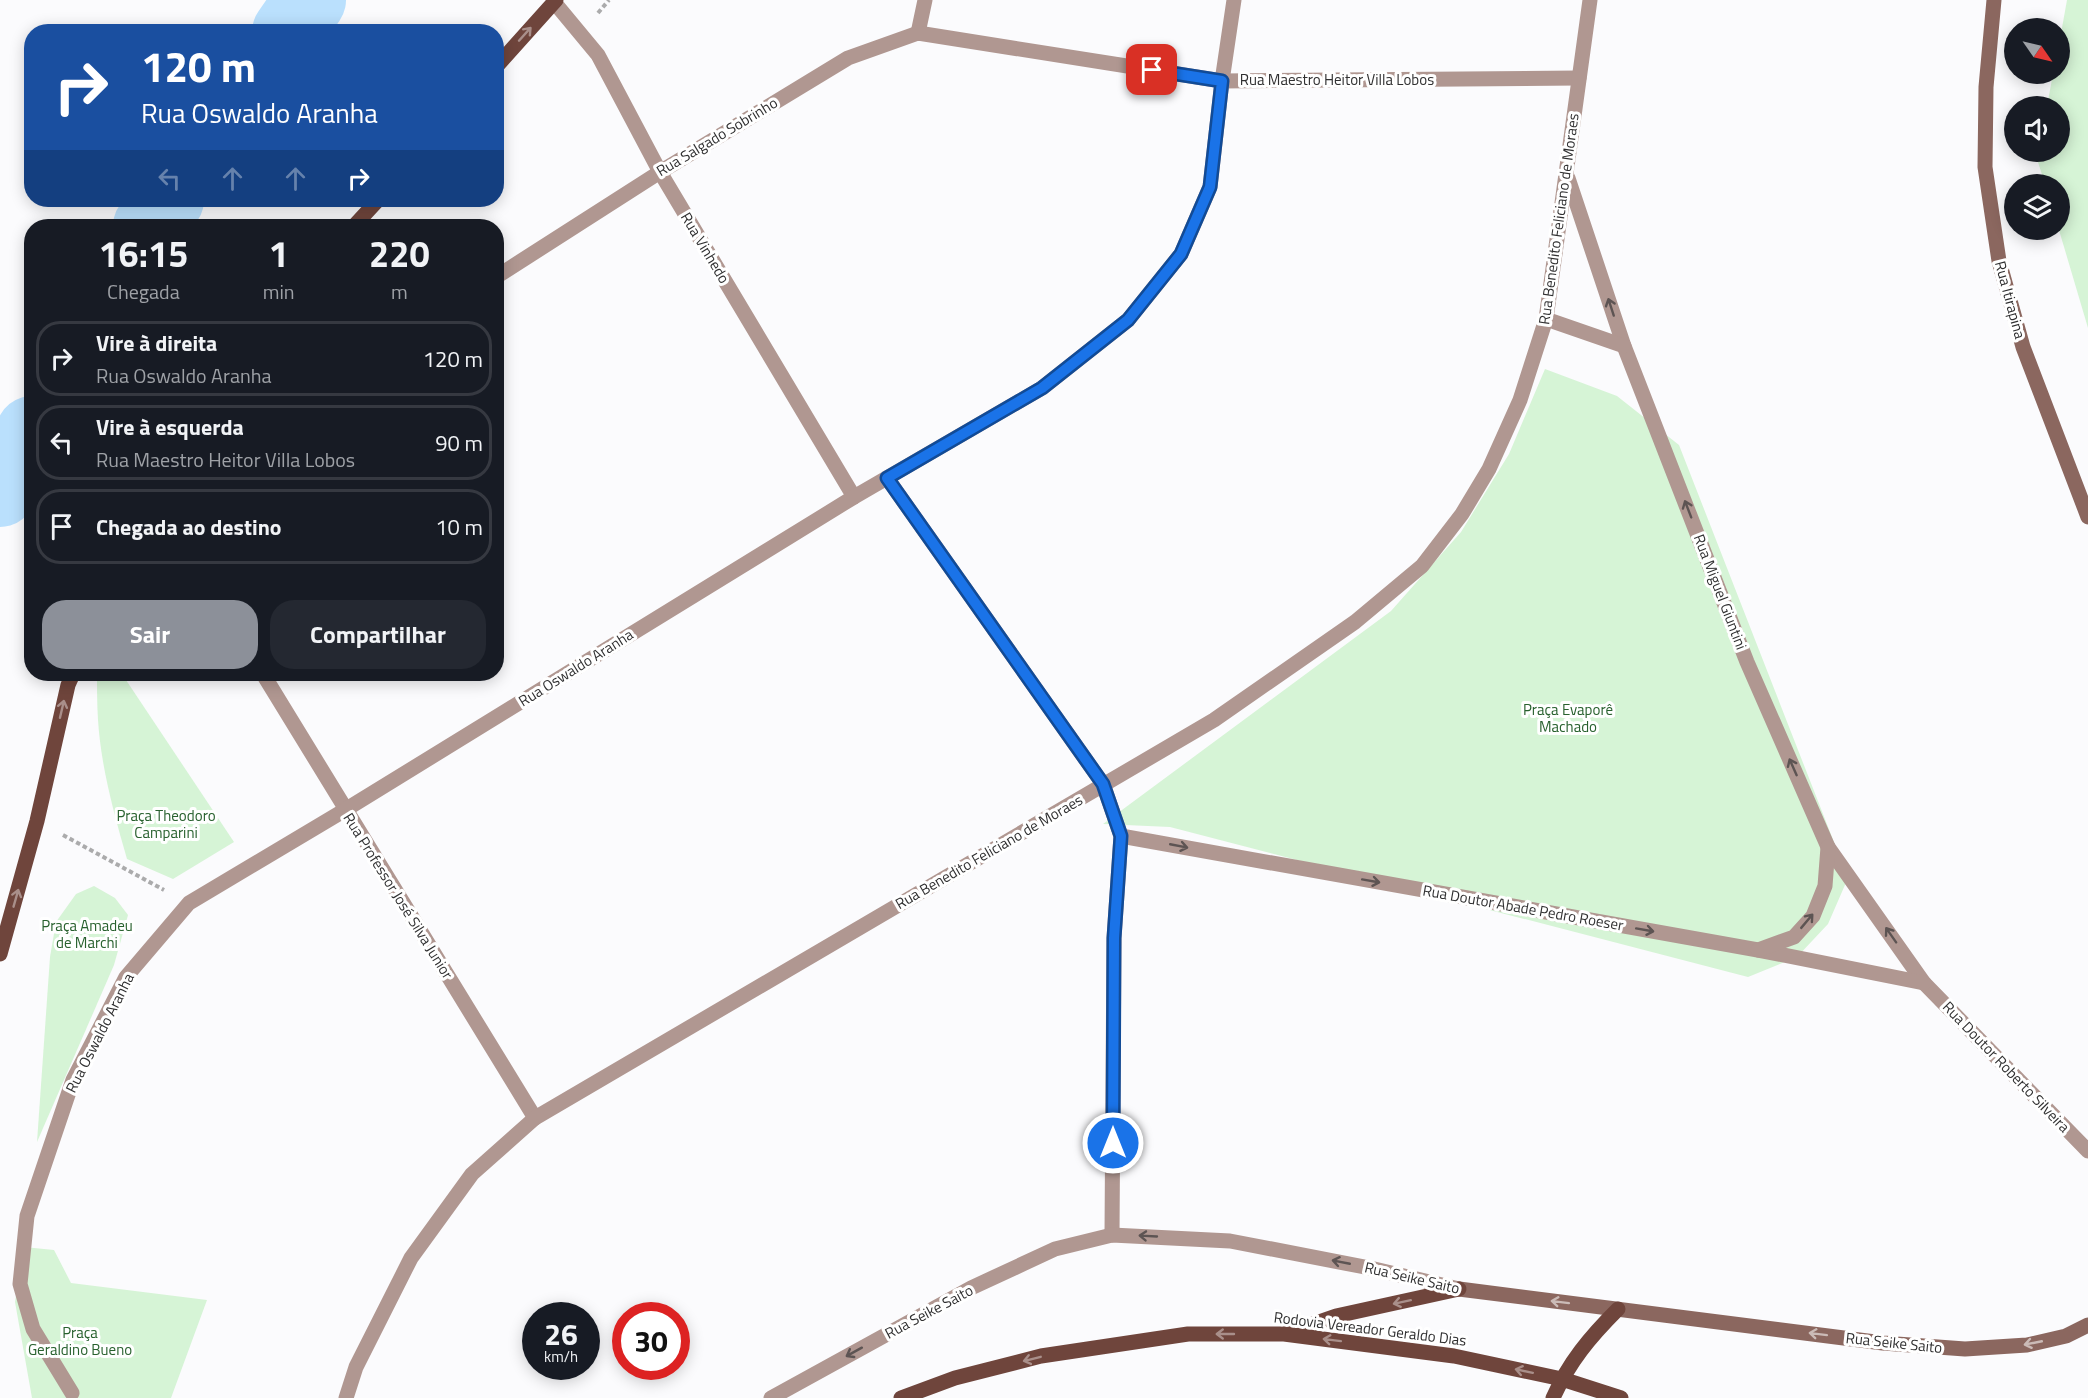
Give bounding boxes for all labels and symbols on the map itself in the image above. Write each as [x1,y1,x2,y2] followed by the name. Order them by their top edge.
[2004,18,2070,84] north arrow
[518,27,532,42] one-way arrow
[1126,44,1177,95] pin
[1240,68,1434,91] street label: Rua Maestro Heitor Villa Lobos
[652,91,782,182] street label: Rua Salgado Sobrinho
[1532,112,1585,326] street label: Rua Benedito Feliciano de Moraes
[675,208,736,288] street label: Rua Vinhedo
[1989,258,2032,342] street label: Rua Itirapina
[1604,298,1615,317] one-way arrow
[1681,500,1692,519] one-way arrow
[1688,531,1753,653] street label: Rua Miguel Giuntini
[514,623,638,712] street label: Rua Oswaldo Aranha
[1523,698,1613,738] park label: Praça Evaporê Machado
[57,700,69,719] one-way arrow
[1787,759,1799,777] one-way arrow
[891,788,1087,915] street label: Rua Benedito Feliciano de Moraes
[116,804,216,844] park label: Praça Theodoro Camparini
[338,808,459,983] street label: Rua Professor José Silva Junior
[1168,841,1188,852] one-way arrow
[1360,876,1380,887] one-way arrow
[1421,879,1625,936] street label: Rua Doutor Abade Pedro Roeser
[11,889,22,908] one-way arrow
[41,914,133,954] park label: Praça Amadeu de Marchi
[1800,914,1814,929] one-way arrow
[1635,925,1655,936] one-way arrow
[1885,928,1897,944] one-way arrow
[59,969,140,1097] street label: Rua Oswaldo Aranha
[1937,996,2076,1138] street label: Rua Doutor Roberto Silveira
[1081,1111,1145,1175] position arrow
[1139,1231,1159,1242] one-way arrow
[1362,1255,1462,1300] street label: Rua Seike Saito
[1332,1256,1351,1267] one-way arrow
[881,1279,977,1344] street label: Rua Seike Saito
[1393,1296,1412,1308] one-way arrow
[1550,1296,1570,1307] one-way arrow
[612,1302,690,1380] speed limit sign: 30
[1272,1305,1468,1352] street label: Rodovia Vereador Geraldo Dias
[28,1321,132,1361] park label: Praça Geraldino Bueno
[1845,1326,1944,1359] street label: Rua Seike Saito
[1216,1328,1236,1340] one-way arrow
[1808,1329,1828,1340] one-way arrow
[1322,1335,1342,1346] one-way arrow
[2023,1338,2043,1349] one-way arrow
[846,1346,863,1358] one-way arrow
[1023,1353,1042,1365] one-way arrow
[1515,1365,1534,1376] one-way arrow

